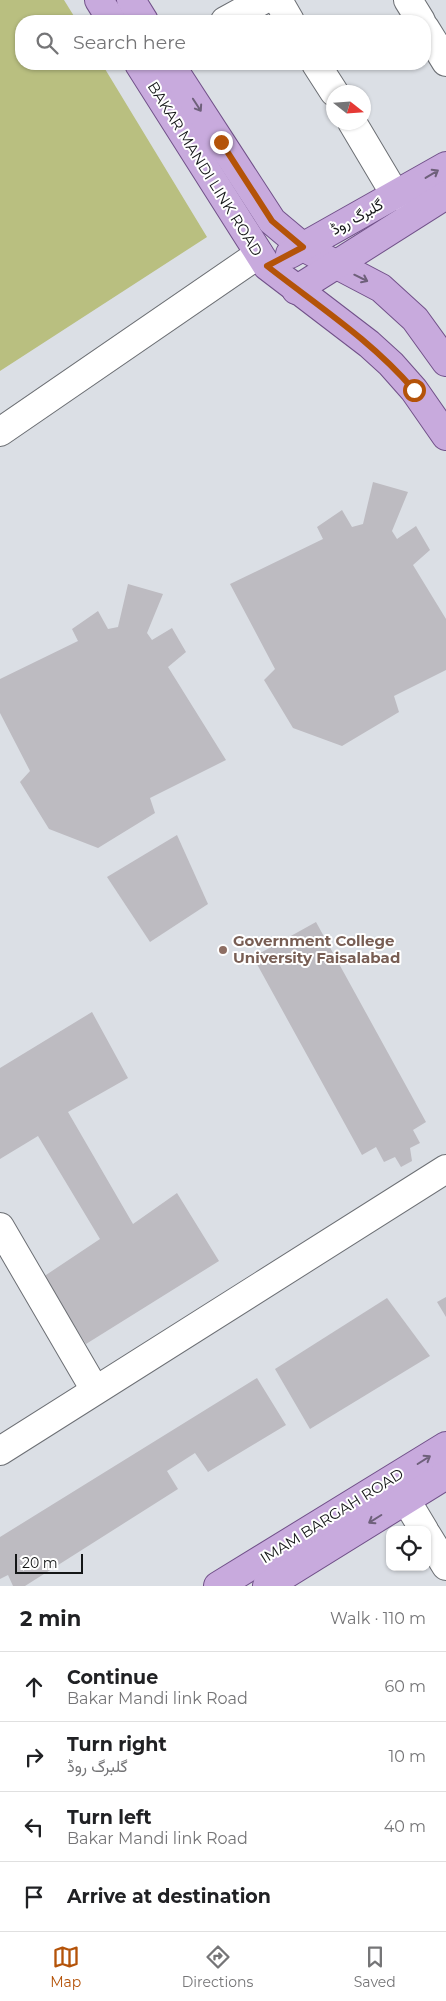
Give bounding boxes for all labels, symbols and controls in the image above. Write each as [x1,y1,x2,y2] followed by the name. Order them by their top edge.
[15,15,431,70] search box
[33,29,61,57] icon: search
[73,31,186,54] text: Search here
[144,78,267,260] street label: BAKAR MANDI LINK ROAD
[326,85,371,130] north arrow
[192,97,202,111] one-way arrow
[210,131,233,154] route end
[424,169,438,179] one-way arrow
[327,194,387,239] street label: گلبرگ روڈ
[353,274,368,283] one-way arrow
[403,379,426,402] route start
[233,931,400,967] place label: Government College University Faisalabad
[217,944,229,956] marker: Government College University Faisalabad
[416,1454,430,1464] one-way arrow
[256,1464,407,1568] street label: IMAM BARGAH ROAD
[368,1515,382,1525] one-way arrow
[386,1526,431,1571] map controls
[386,1526,431,1571] button: locate
[15,1551,82,1574] scale bar
[22,1554,58,1572] text: 20 m
[20,1606,81,1631] text: 2 min
[330,1609,426,1628] text: Walk · 110 m
[67,1666,158,1689] text: Continue
[20,1673,48,1701] icon: ahead
[384,1677,426,1696] text: 60 m
[67,1689,248,1708] text: Bakar Mandi link Road
[67,1733,167,1756] text: Turn right
[20,1743,48,1771] icon: right
[388,1747,426,1766] text: 10 m
[67,1757,128,1776] text: گلبرگ روڈ
[67,1806,152,1829] text: Turn left
[20,1813,48,1841] icon: left
[384,1817,426,1836] text: 40 m
[67,1829,248,1848] text: Bakar Mandi link Road
[20,1883,48,1911] icon: arrive
[67,1885,271,1908] text: Arrive at destination
[50,1943,81,1991] tab: Map
[182,1943,253,1991] tab: Directions
[354,1943,396,1991] tab: Saved

